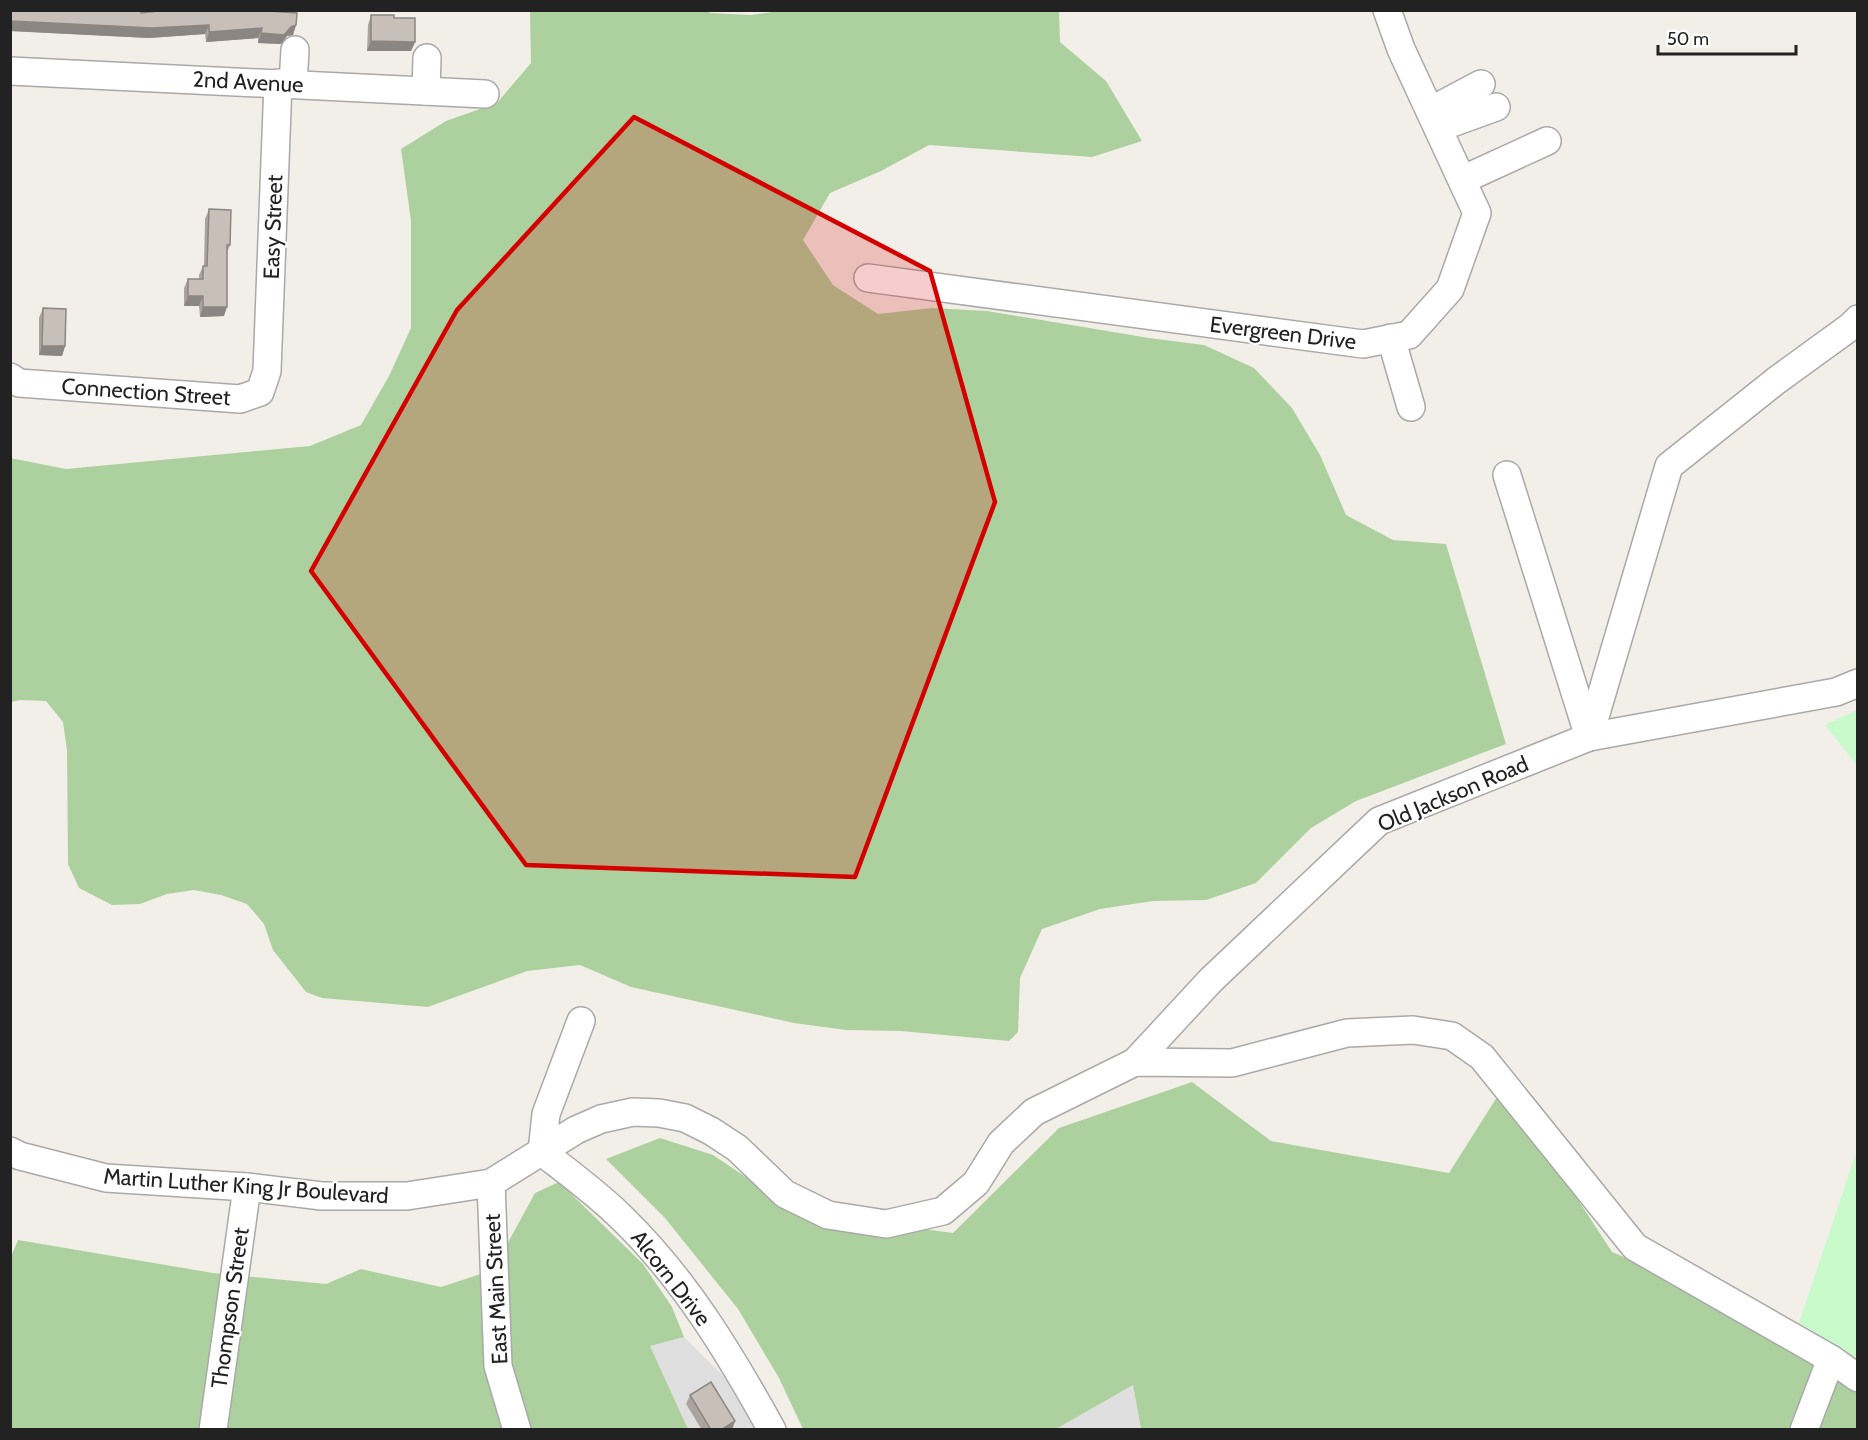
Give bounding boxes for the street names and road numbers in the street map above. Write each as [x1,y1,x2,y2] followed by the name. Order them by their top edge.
[192,66,304,98] street label: 2nd Avenue
[258,174,288,280] street label: Easy Street
[1208,311,1358,355] street label: Evergreen Drive
[61,373,232,411] street label: Connection Street
[1374,750,1532,838] street label: Old Jackson Road
[103,1163,389,1209] street label: Martin Luther King Jr Boulevard
[479,1212,513,1365] street label: East Main Street
[205,1225,255,1390] street label: Thompson Street
[625,1225,717,1331] street label: Alcorn Drive

